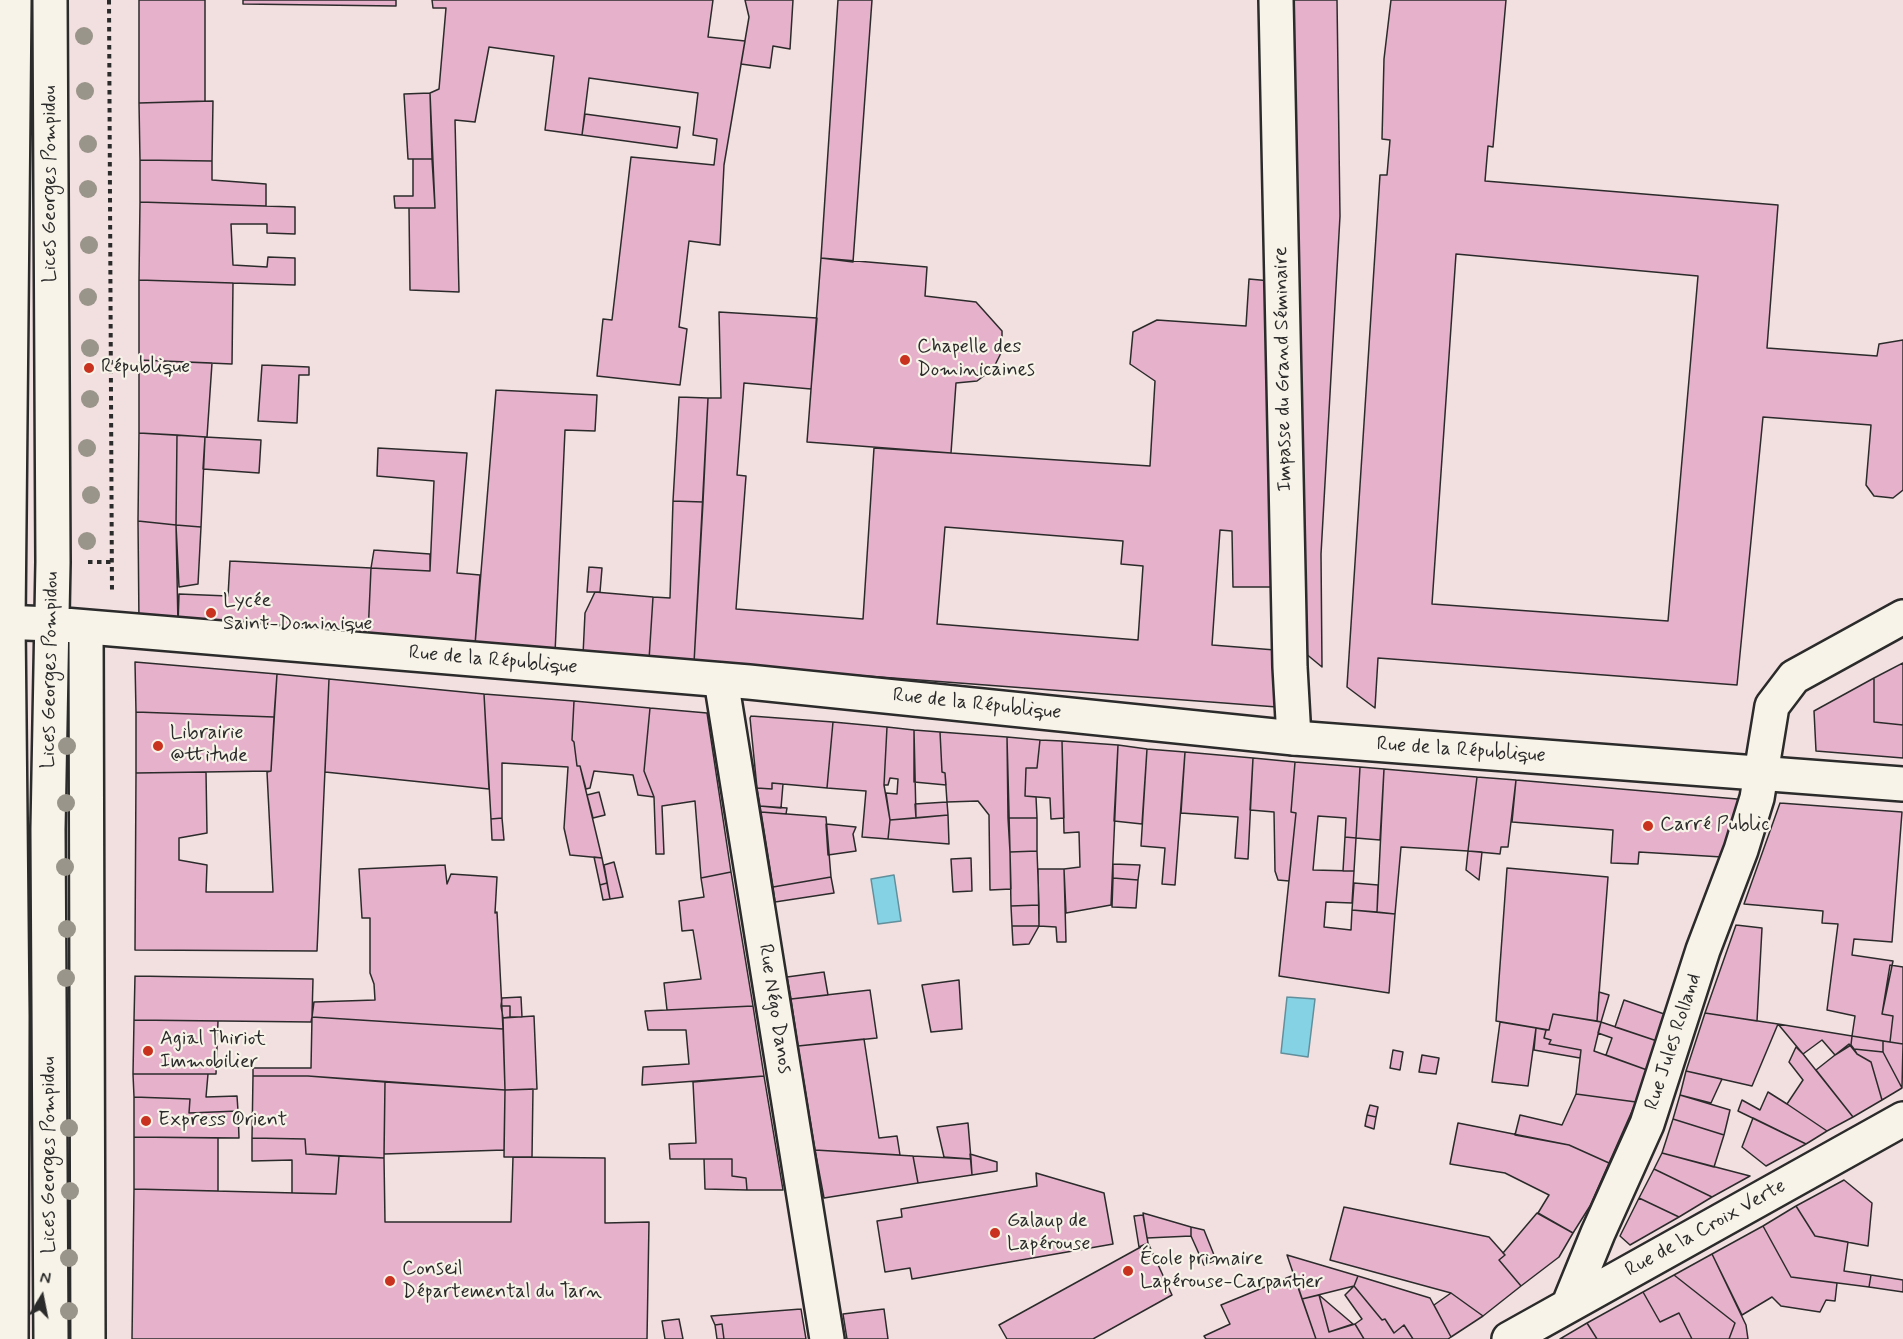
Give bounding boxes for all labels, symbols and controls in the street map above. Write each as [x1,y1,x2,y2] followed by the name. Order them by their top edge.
[39,86,63,282] street label: Lices Georges Pompidou
[1270,246,1298,492] street label: Impasse du Grand Séminaire
[917,336,1035,383] place label: Chapelle des Dominicaines
[898,353,912,367] marker: Chapelle des Dominicaines
[101,356,190,380] place label: République
[82,361,96,375] marker: République
[37,571,65,769] street label: Lices Georges Pompidou
[223,590,373,637] place label: Lycée Saint-Dominique
[204,606,218,620] marker: Lycée Saint-Dominique
[408,642,578,680] street label: Rue de la République
[892,684,1062,726] street label: Rue de la République
[170,722,248,769] place label: Librairie @ttitude
[1376,733,1546,769] street label: Rue de la République
[151,739,165,753] marker: Librairie @ttitude
[1660,814,1769,838] place label: Carré Public
[1641,819,1655,833] marker: Carré Public
[752,943,796,1075] street label: Rue Négo Danos
[1641,971,1707,1113] street label: Rue Jules Rolland
[160,1028,266,1075] place label: Agial Thiriot Immobilier
[141,1044,155,1058] marker: Agial Thiriot Immobilier
[38,1057,62,1253] street label: Lices Georges Pompidou
[158,1109,287,1133] place label: Express Orient
[139,1114,153,1128] marker: Express Orient
[1621,1175,1791,1283] street label: Rue de la Croix Verte
[1007,1210,1090,1257] place label: Galaup de Lapérouse
[988,1226,1002,1240] marker: Galaup de Lapérouse
[1140,1248,1323,1295] place label: École primaire Lapérouse-Carpantier
[402,1258,602,1305] place label: Conseil Départemental du Tarn
[1121,1264,1135,1278] marker: École primaire Lapérouse-Carpantier
[12,1267,72,1327] north arrow
[38,1268,52,1290] text: N
[383,1274,397,1288] marker: Conseil Départemental du Tarn

